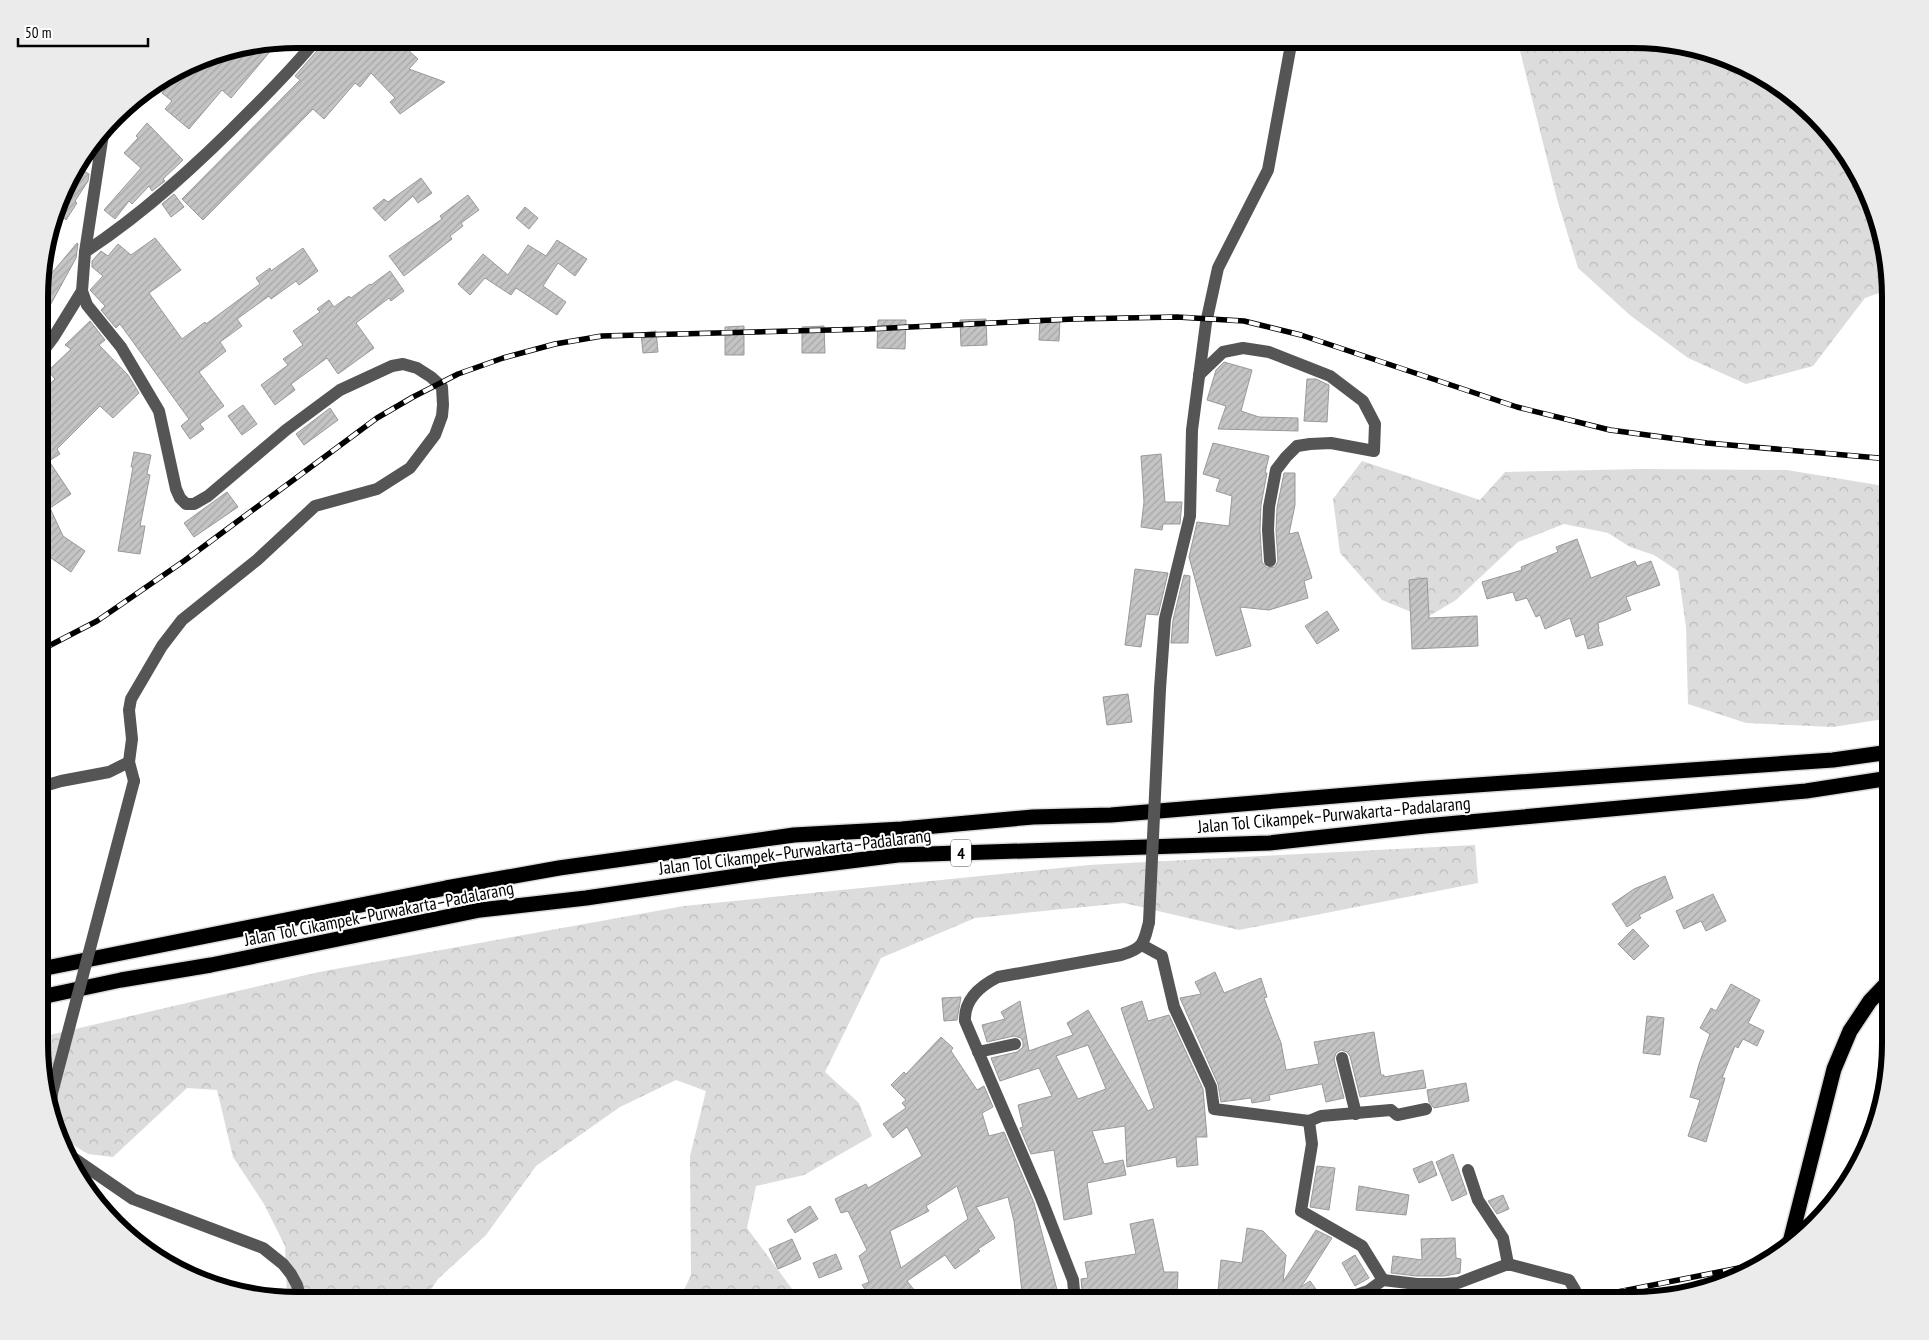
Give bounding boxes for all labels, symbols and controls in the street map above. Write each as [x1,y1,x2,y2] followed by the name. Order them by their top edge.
[18,15,148,47] scale bar
[25,23,51,42] text: 50 m
[1196,791,1471,838] street label: Jalan Tol Cikampek–Purwakarta–Padalarang
[657,823,932,880] street label: Jalan Tol Cikampek–Purwakarta–Padalarang
[951,840,971,866] road number: 4
[241,876,515,951] street label: Jalan Tol Cikampek–Purwakarta–Padalarang

